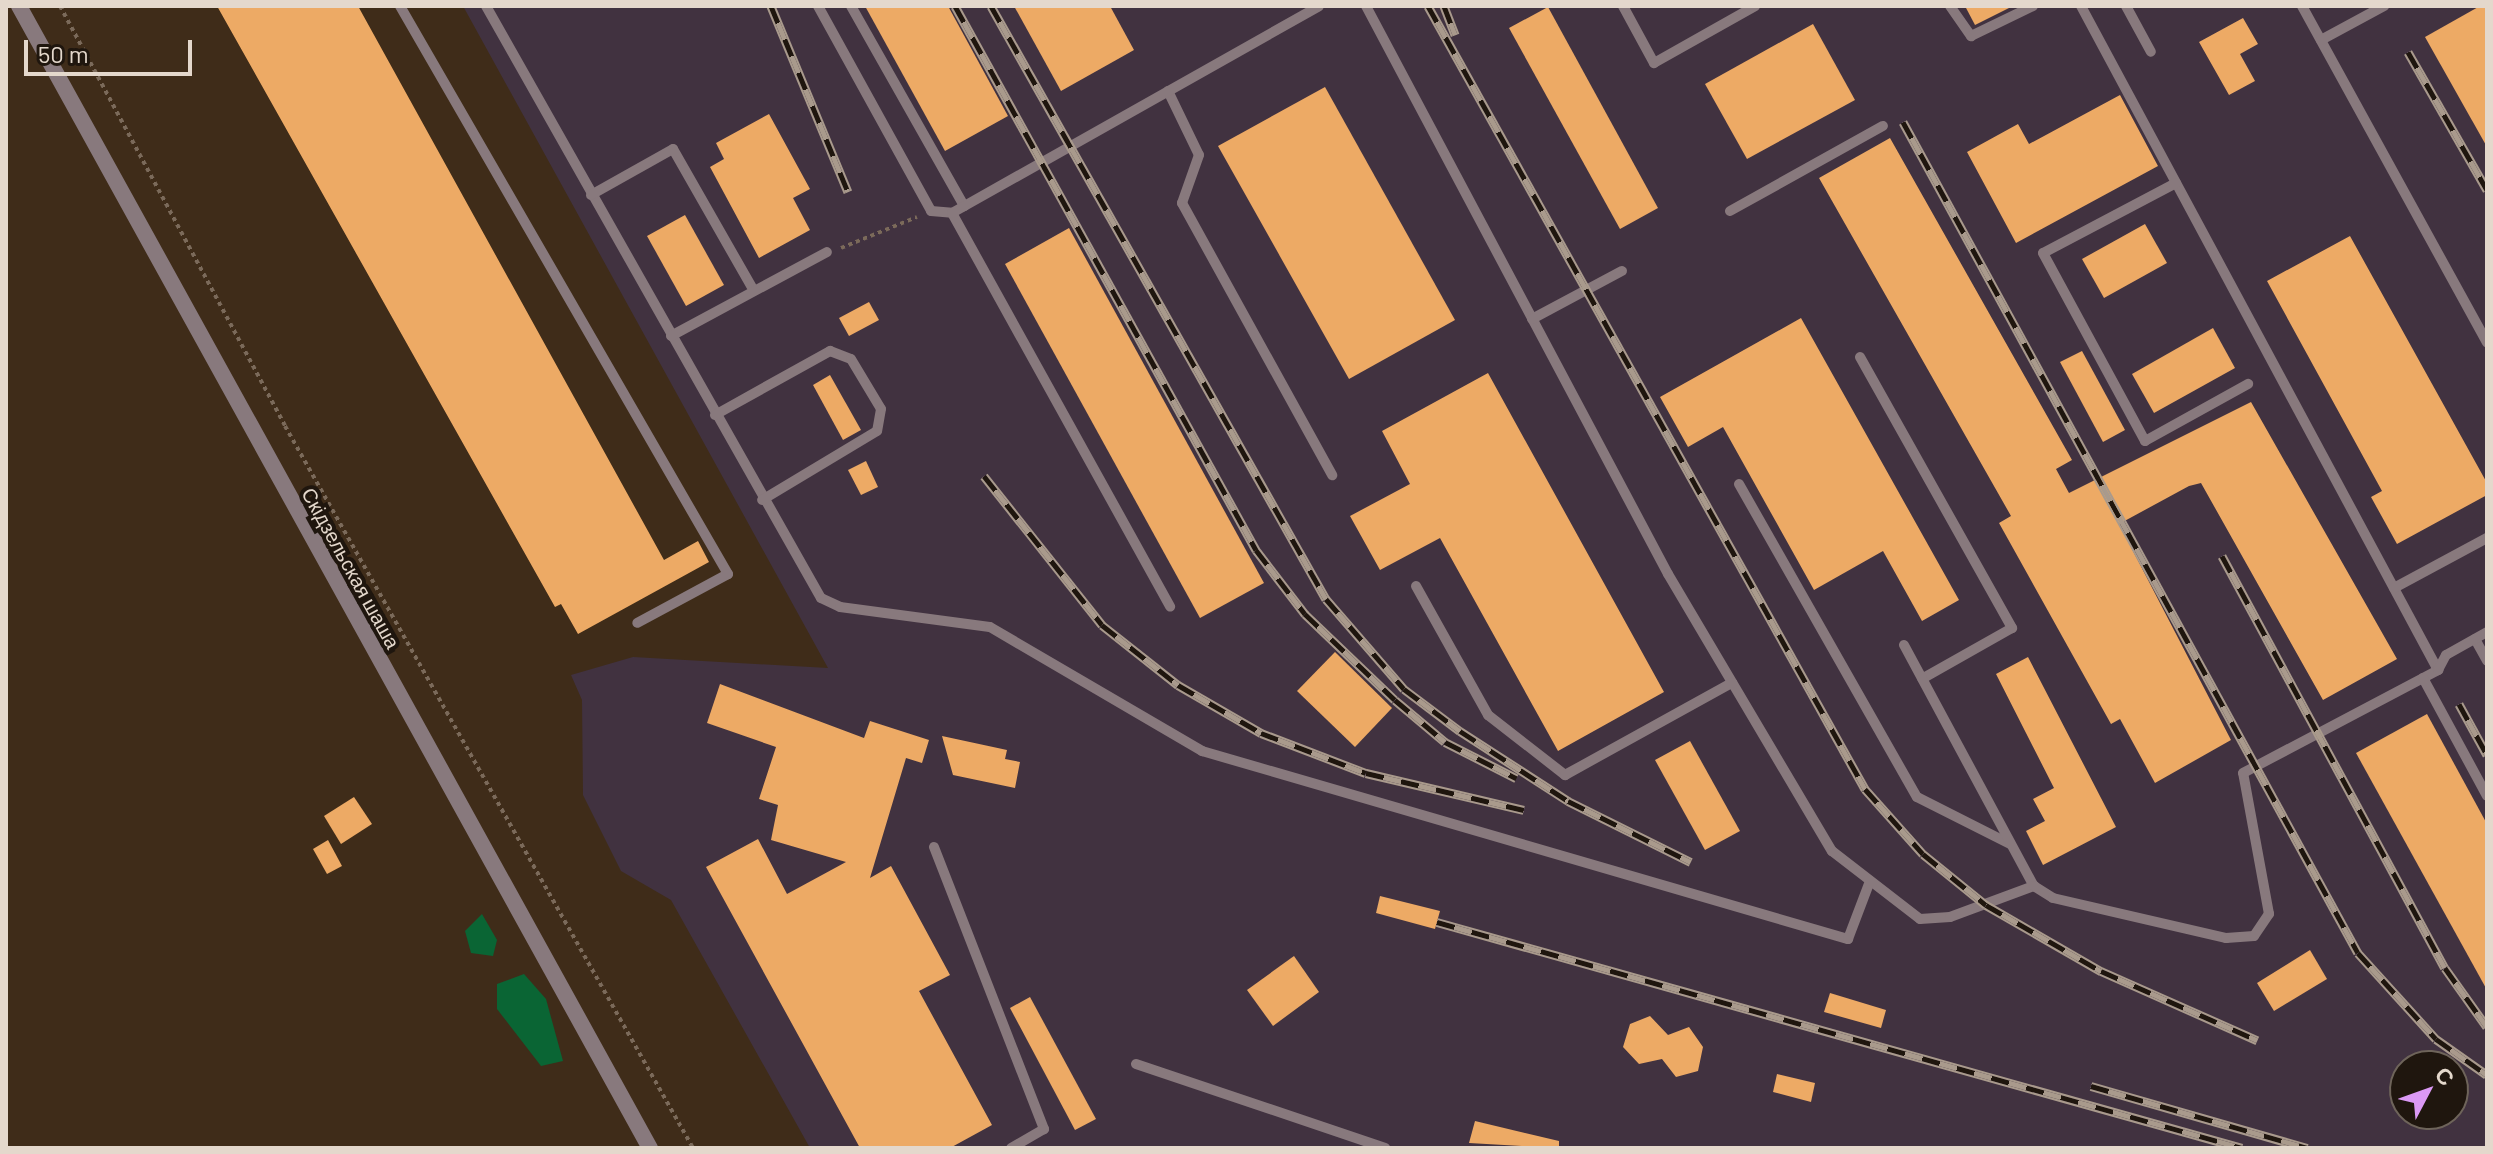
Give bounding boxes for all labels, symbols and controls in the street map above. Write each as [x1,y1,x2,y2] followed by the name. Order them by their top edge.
[28,24,196,74] scale bar
[38,39,89,68] text: 50 m
[297,483,405,653] street label: Скідзельская шаша
[2389,1050,2469,1130] north arrow
[2431,1061,2461,1090] text: С

